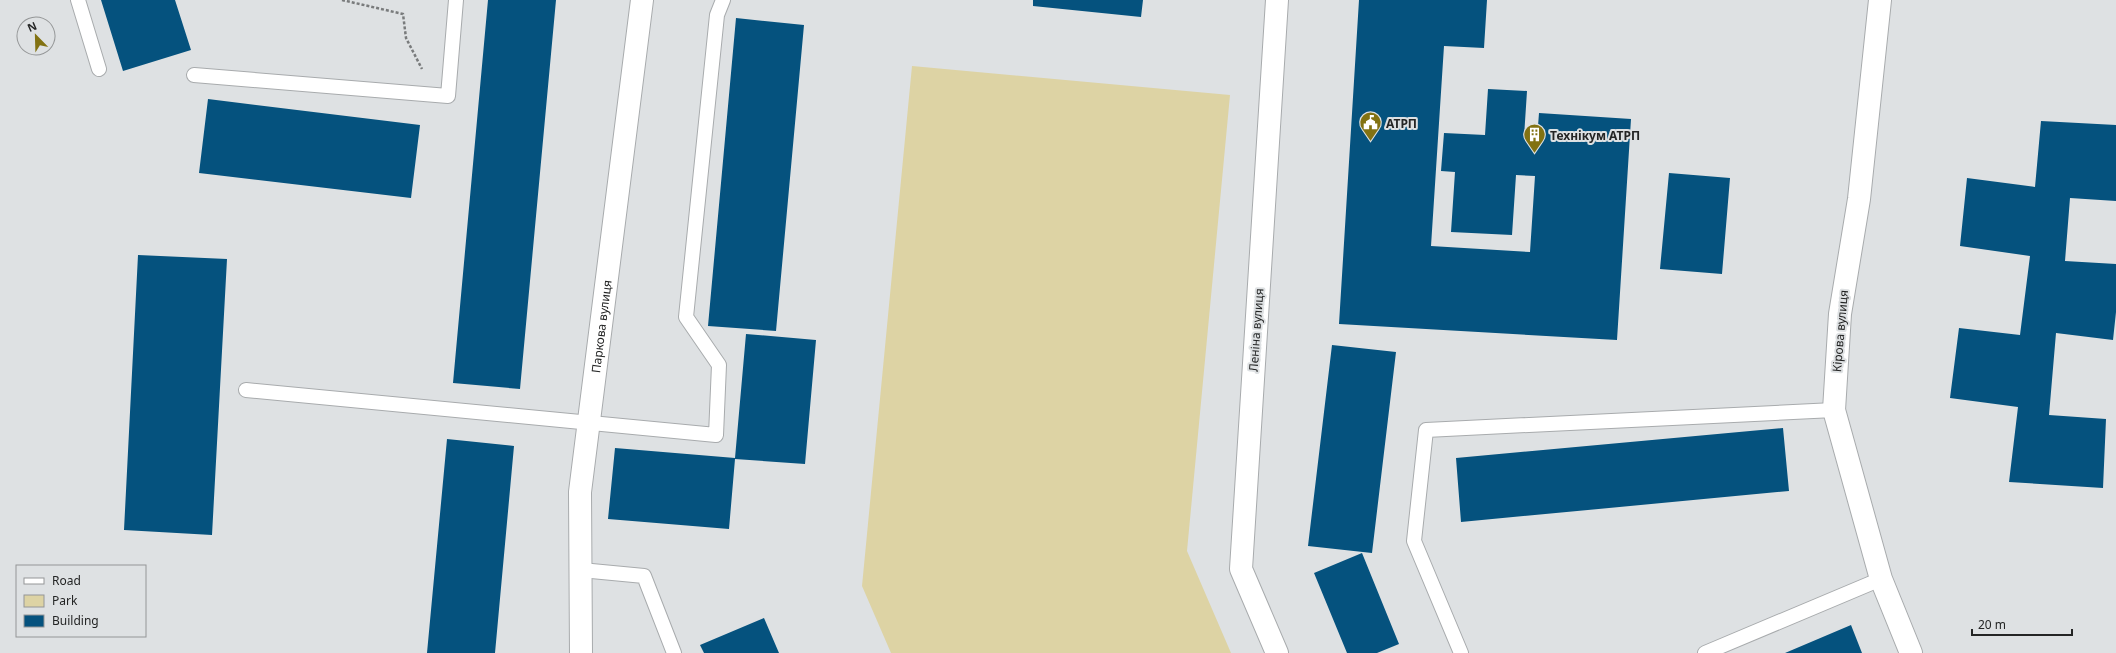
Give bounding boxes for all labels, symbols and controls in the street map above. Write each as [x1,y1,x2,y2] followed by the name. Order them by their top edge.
[16,16,56,56] north arrow
[25,18,39,35] text: N
[1358,110,1384,143] public building icon: АТРП
[1386,115,1417,132] place label: АТРП
[1522,122,1548,155] building icon: Технікум АТРП
[1550,127,1640,144] place label: Технікум АТРП
[587,279,615,374] street label: Паркова вулиця
[1245,288,1267,372] street label: Леніна вулиця
[1828,289,1852,373] street label: Кірова вулиця
[16,565,146,637] legend
[52,572,81,589] text: Road
[52,592,78,609] text: Park
[1972,611,2072,637] scale bar
[52,612,99,629] text: Building
[1978,616,2006,633] text: 20 m

